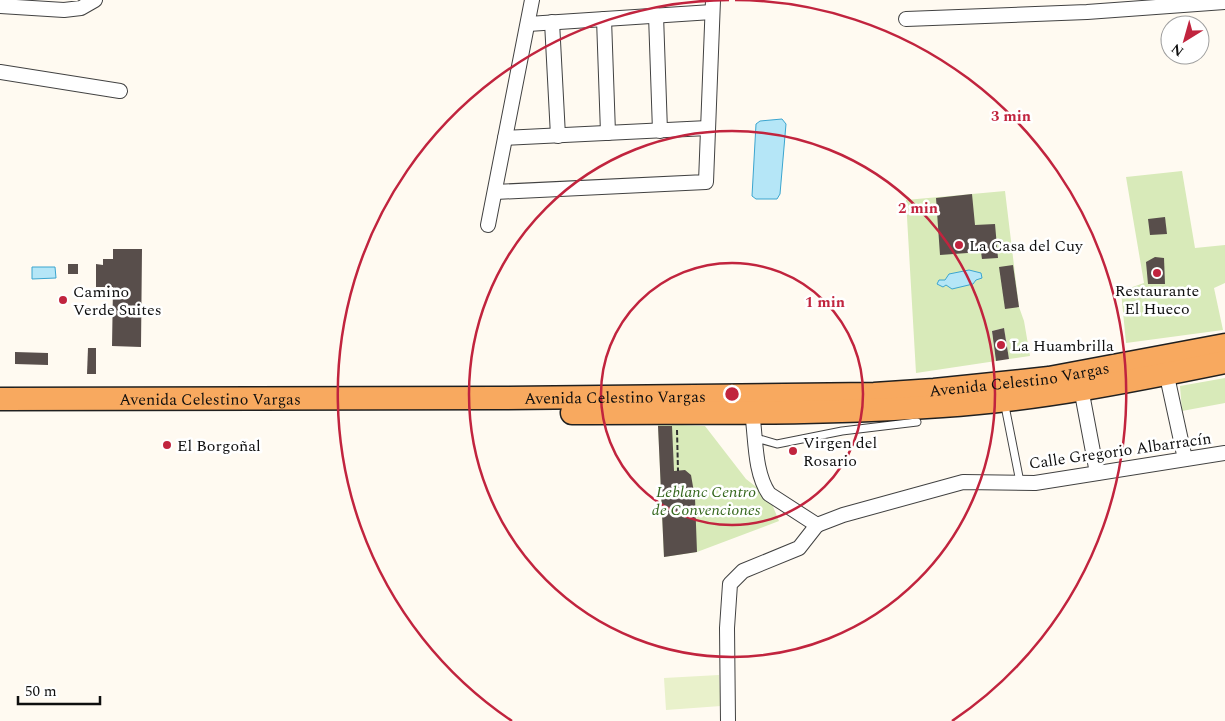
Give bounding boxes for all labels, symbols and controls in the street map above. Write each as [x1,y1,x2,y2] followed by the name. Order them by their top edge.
[1160,15,1210,65] north arrow
[1167,38,1188,62] text: N
[991,105,1031,128] text: 3 min
[898,197,938,220] text: 2 min
[969,234,1084,258] place label: La Casa del Cuy
[953,239,965,251] marker: La Casa del Cuy
[1151,267,1163,279] marker: Restaurante El Hueco
[1115,279,1199,321] place label: Restaurante El Hueco
[73,280,162,322] place label: Camino Verde Suites
[805,291,845,314] text: 1 min
[57,294,69,306] marker: Camino Verde Suites
[1011,334,1114,358] place label: La Huambrilla
[995,339,1007,351] marker: La Huambrilla
[928,356,1111,403] street label: Avenida Celestino Vargas
[524,385,706,411] street label: Avenida Celestino Vargas
[723,385,741,403] centre of rings
[119,387,301,412] street label: Avenida Celestino Vargas
[1027,426,1213,476] street label: Calle Gregorio Albarracín
[803,431,877,473] place label: Virgen del Rosario
[177,434,261,458] place label: El Borgoñal
[161,439,173,451] marker: El Borgoñal
[787,445,799,457] marker: Virgen del Rosario
[651,480,761,522] park label: Leblanc Centro de Convenciones
[18,674,100,706] scale bar
[25,680,57,703] text: 50 m

